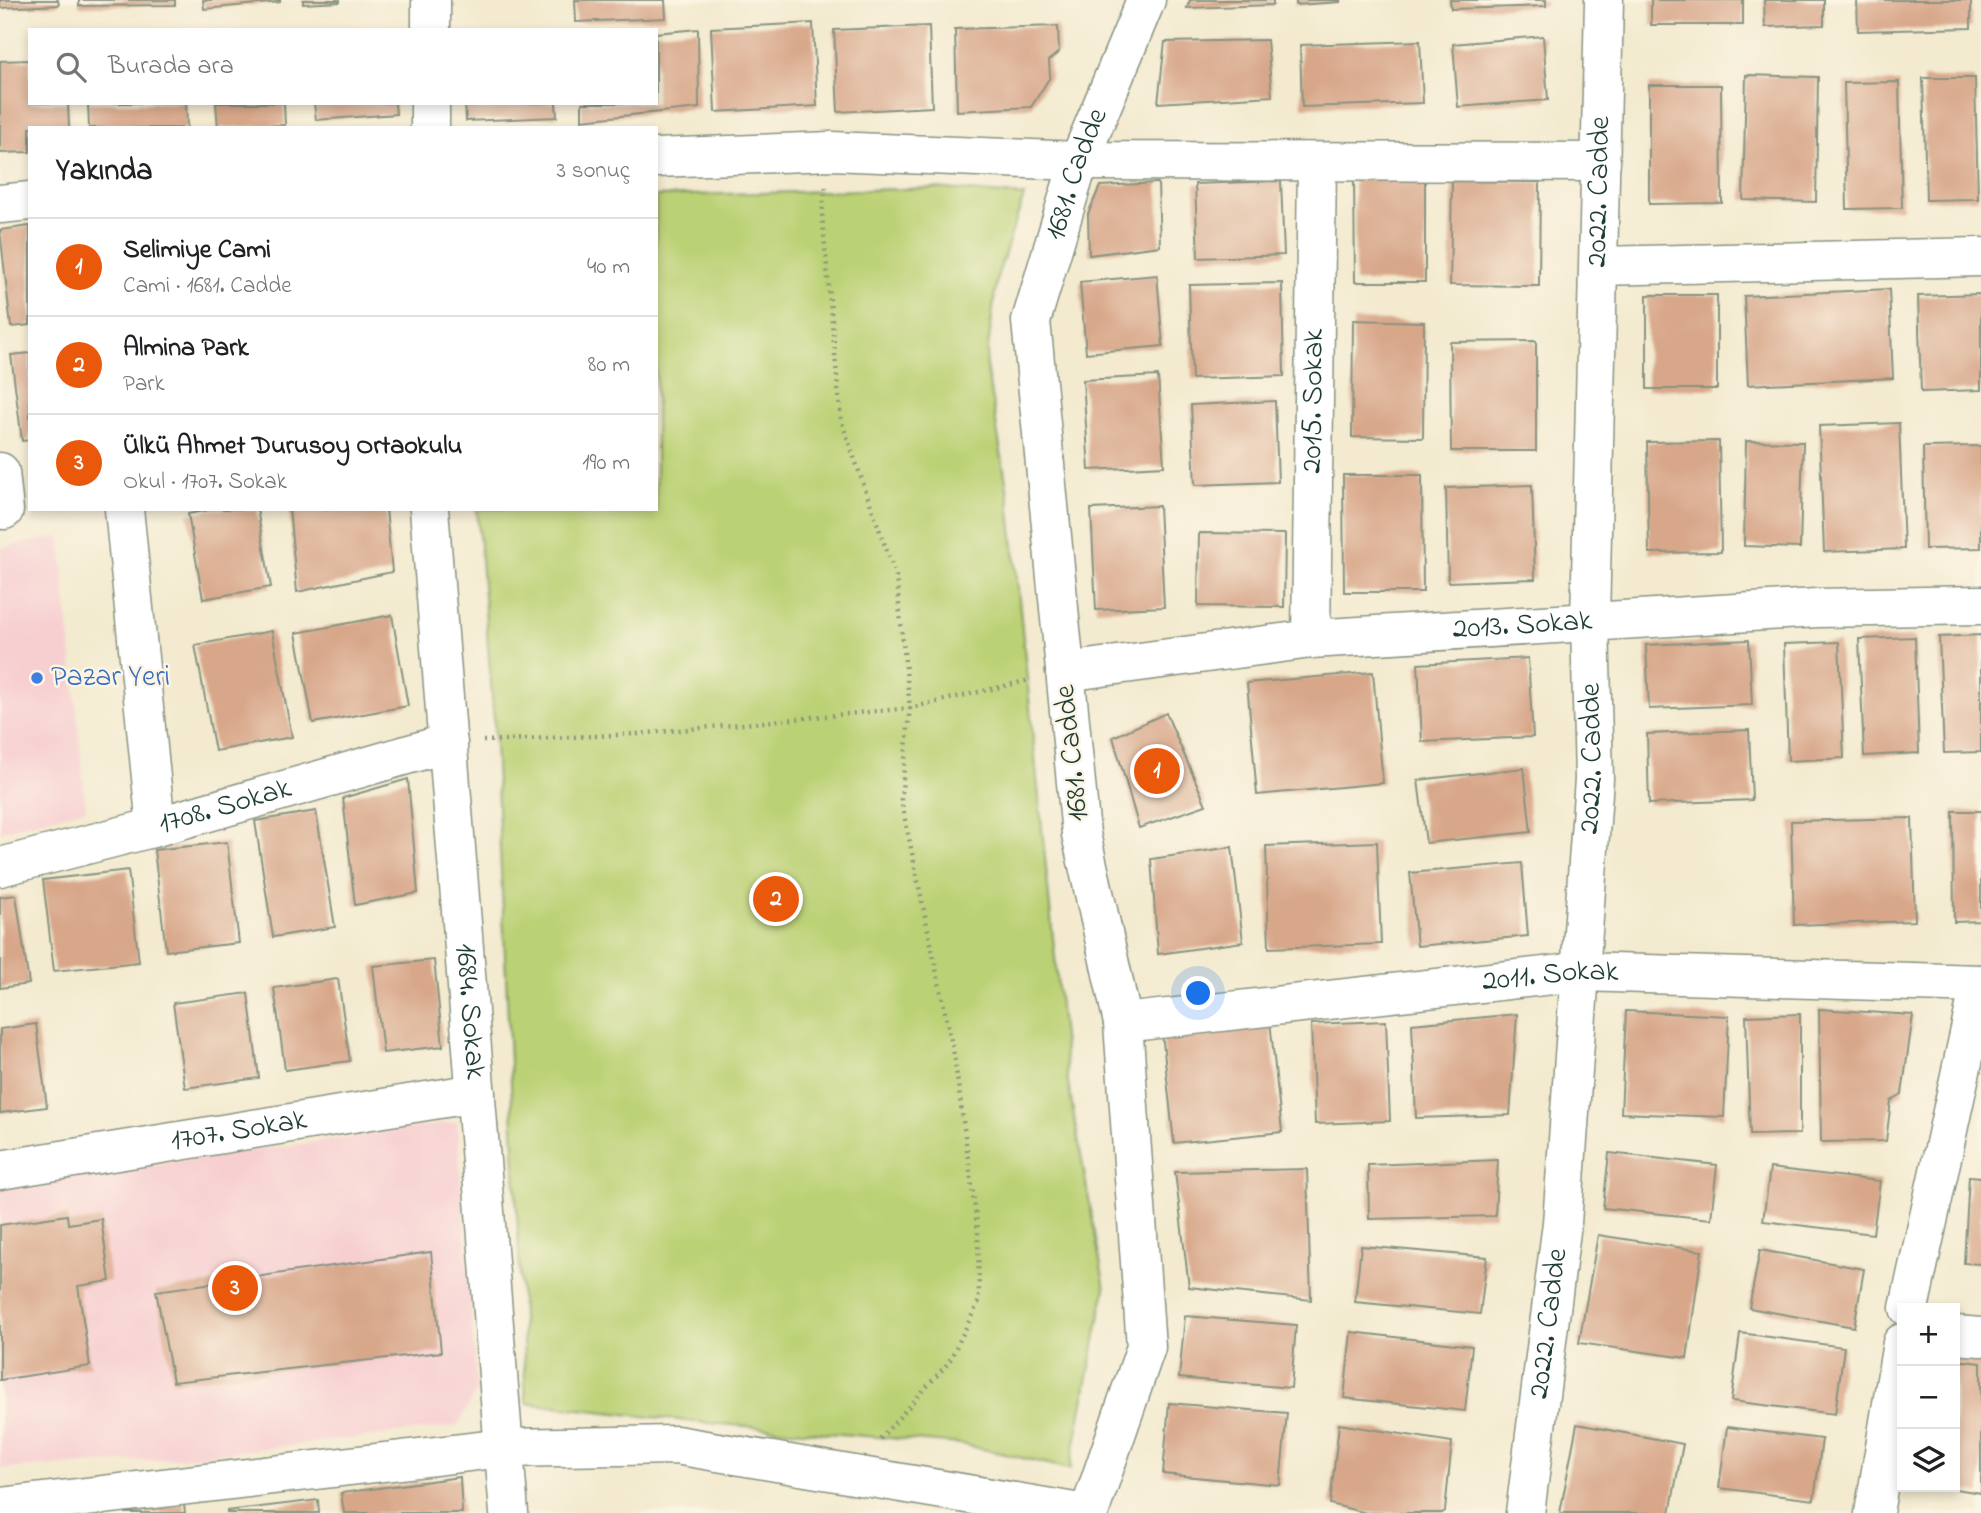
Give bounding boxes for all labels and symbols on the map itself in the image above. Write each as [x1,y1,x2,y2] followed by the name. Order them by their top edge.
[1034,101,1121,246] street label: 1681. Cadde
[1576,115,1623,268] street label: 2022. Cadde
[1291,328,1337,474] street label: 2015. Sokak
[1451,600,1594,652] street label: 2013. Sokak
[51,656,170,700] place label: Pazar Yeri
[29,670,45,686] marker: Pazar Yeri
[1044,682,1102,823] street label: 1681. Cadde
[1568,682,1616,836] street label: 2022. Cadde
[1134,745,1180,797] pin: 1
[154,767,298,847] street label: 1708. Sokak
[753,873,799,925] pin: 2
[442,942,496,1082] street label: 1684. Sokak
[1480,950,1620,1005] street label: 2011. Sokak
[1181,976,1215,1010] your location
[168,1099,311,1164] street label: 1707. Sokak
[1518,1245,1581,1401] street label: 2022. Cadde
[212,1262,258,1314] pin: 3

